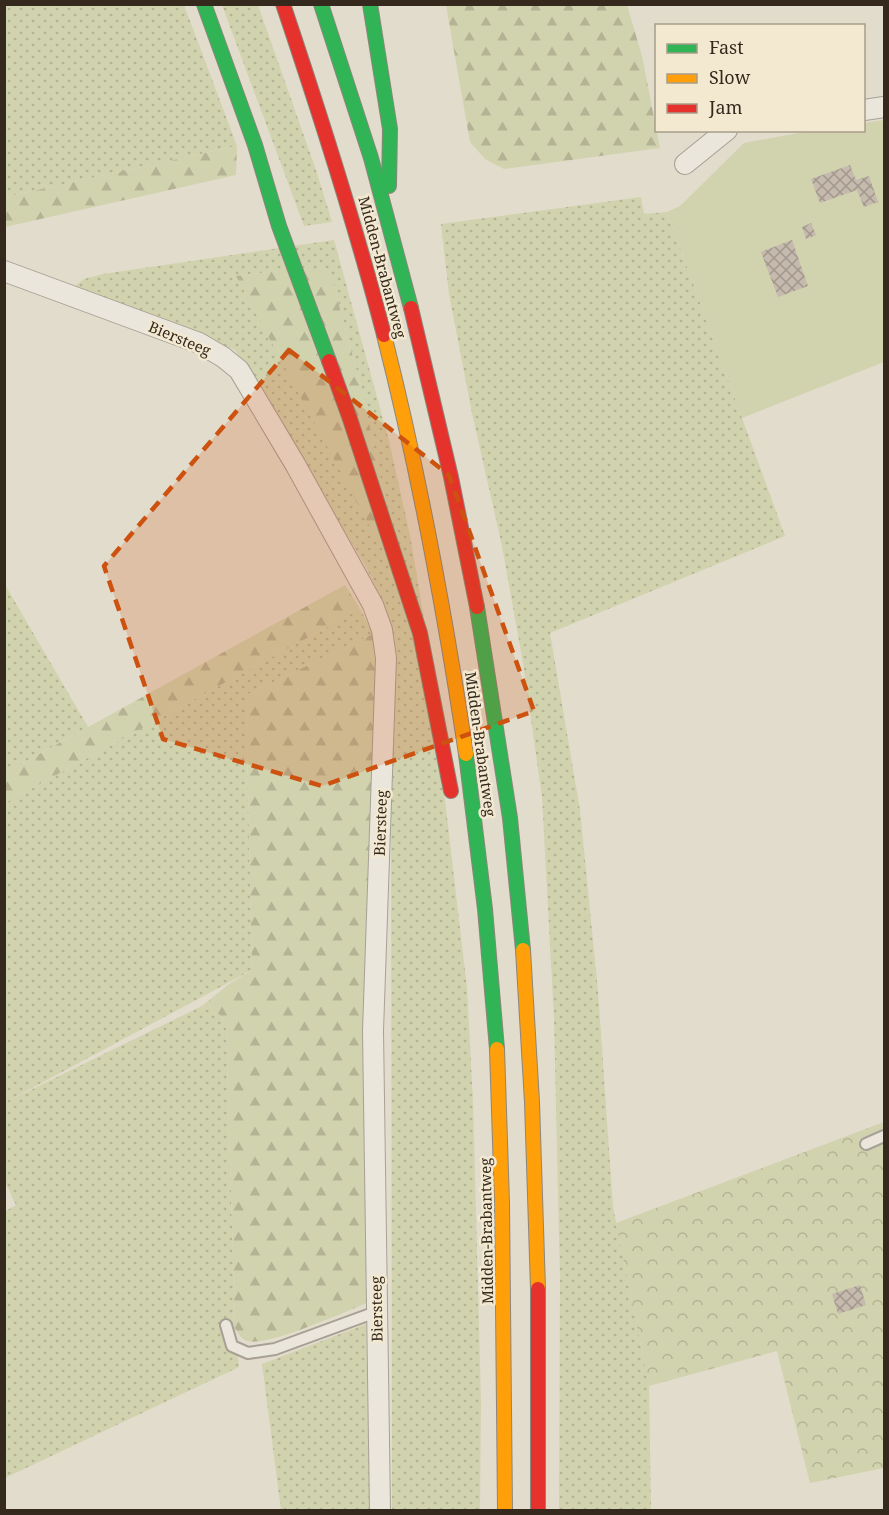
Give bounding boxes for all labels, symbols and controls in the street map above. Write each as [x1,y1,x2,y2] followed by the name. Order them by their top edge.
[655,24,865,132] legend
[709,35,744,59] text: Fast
[709,65,751,89] text: Slow
[708,95,743,119] text: Jam
[354,194,412,340] street label: Midden-Brabantweg
[146,316,214,360] street label: Biersteeg
[461,670,501,818] street label: Midden-Brabantweg
[369,790,391,856] street label: Biersteeg
[475,1158,497,1304] street label: Midden-Brabantweg
[365,1276,387,1342] street label: Biersteeg

